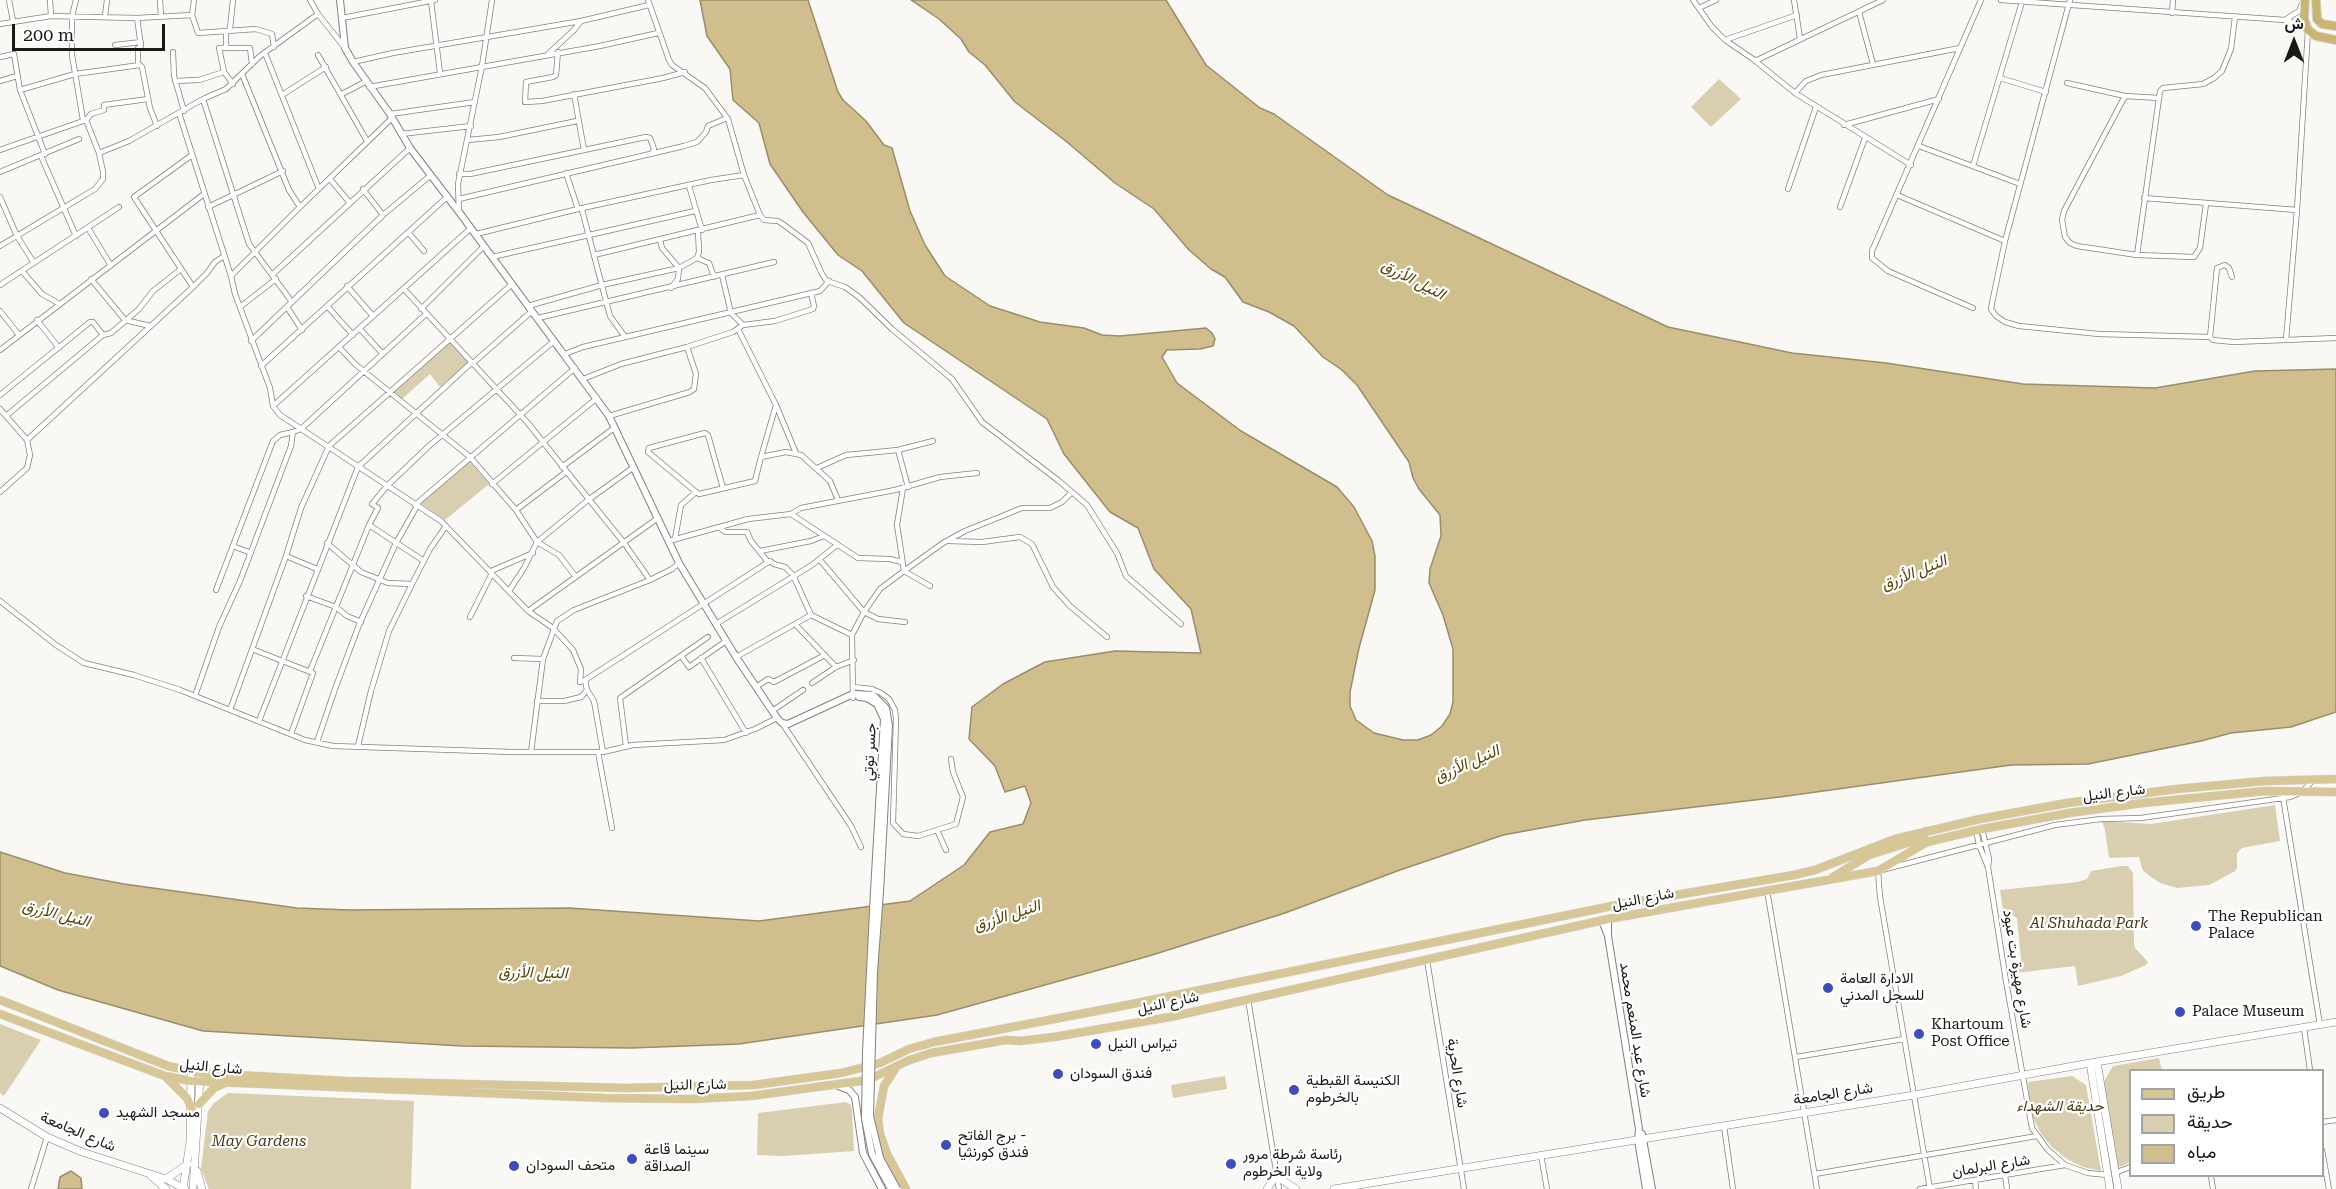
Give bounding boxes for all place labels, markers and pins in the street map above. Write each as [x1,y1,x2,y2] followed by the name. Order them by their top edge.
[2208,908,2323,943] place label: The Republican Palace
[2189,919,2203,933] marker: The Republican Palace
[1840,970,1924,1005] place label: الادارة العامة للسجل المدني
[1821,981,1835,995] marker: الادارة العامة للسجل المدني
[2192,1003,2304,1021] place label: Palace Museum
[2173,1005,2187,1019] marker: Palace Museum
[1931,1016,2010,1051] place label: Khartoum Post Office
[1912,1027,1926,1041] marker: Khartoum Post Office
[1108,1035,1177,1053] place label: تيراس النيل
[1089,1037,1103,1051] marker: تيراس النيل
[1070,1065,1152,1083] place label: فندق السودان
[1051,1067,1065,1081] marker: فندق السودان
[1306,1072,1400,1107] place label: الكنيسة القبطية بالخرطوم
[1287,1083,1301,1097] marker: الكنيسة القبطية بالخرطوم
[116,1104,200,1122] place label: مسجد الشهيد
[97,1106,111,1120] marker: مسجد الشهيد
[958,1127,1029,1162] place label: برج الفاتح - فندق كورنثيا
[939,1138,953,1152] marker: برج الفاتح - فندق كورنثيا
[644,1141,709,1176] place label: سينما قاعة الصداقة
[1243,1146,1342,1181] place label: رئاسة شرطة مرور ولاية الخرطوم
[625,1152,639,1166] marker: سينما قاعة الصداقة
[526,1157,615,1175] place label: متحف السودان
[1224,1157,1238,1171] marker: رئاسة شرطة مرور ولاية الخرطوم
[507,1159,521,1173] marker: متحف السودان

